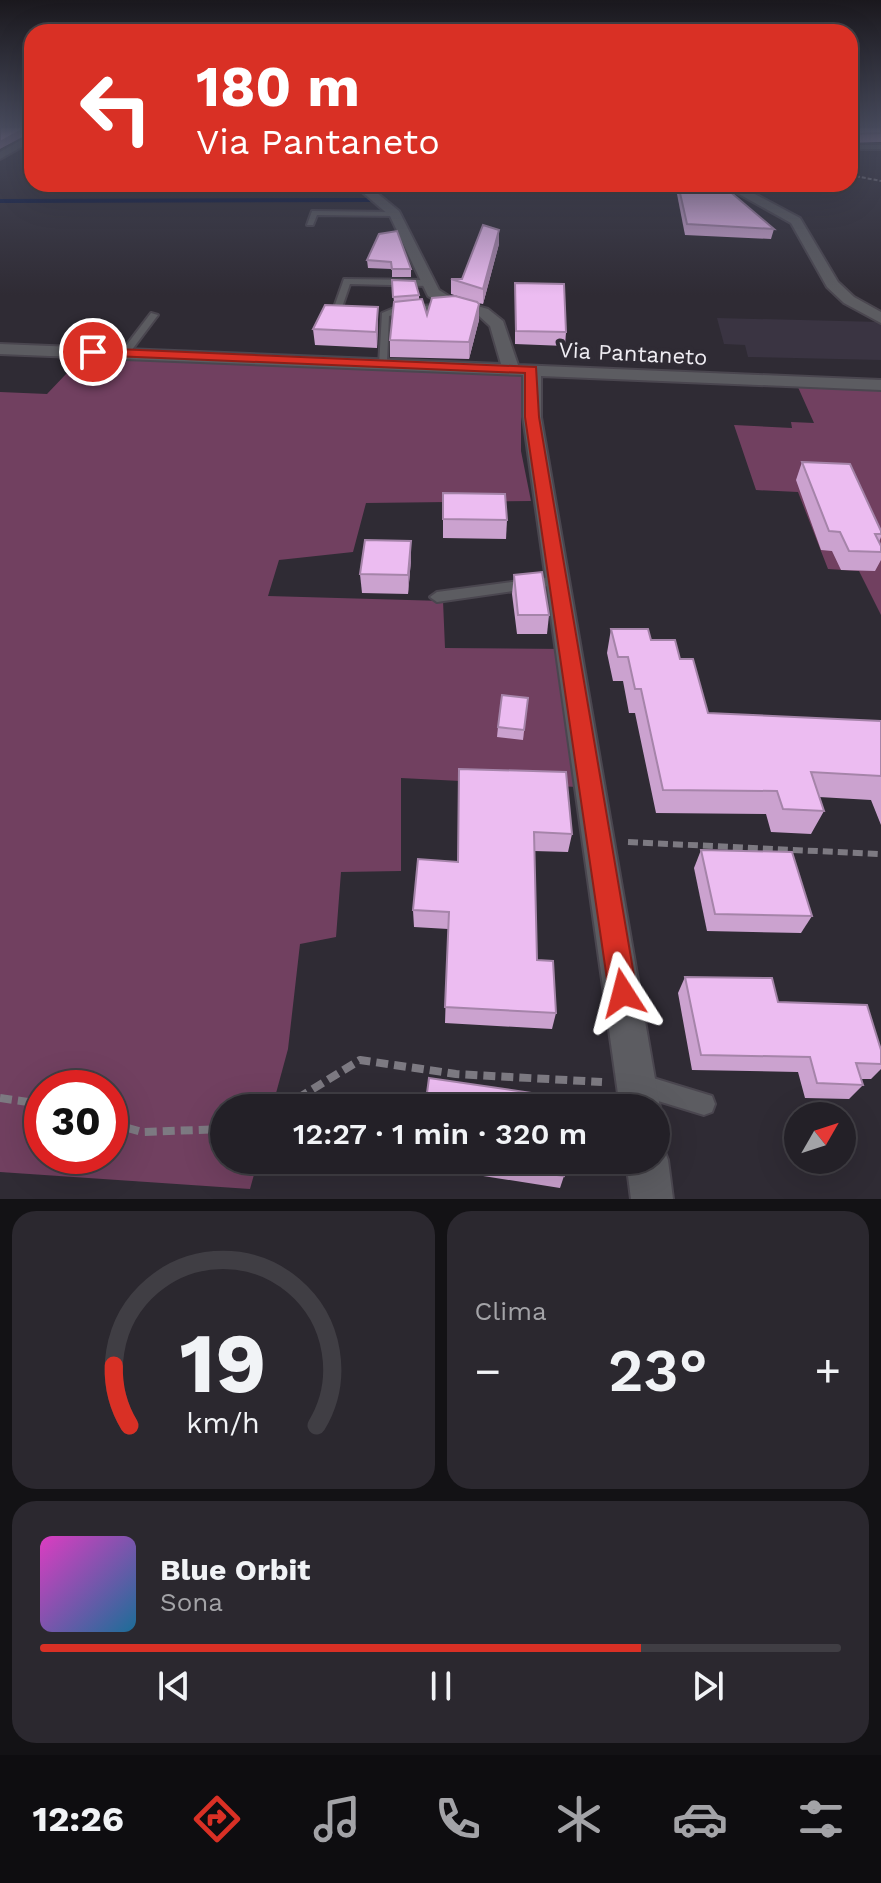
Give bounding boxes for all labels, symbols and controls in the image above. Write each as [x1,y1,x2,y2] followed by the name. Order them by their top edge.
[196,54,360,120] text: 180 m
[64,56,168,160] icon: left
[196,121,440,163] text: Via Pantaneto
[59,318,127,386] pin
[71,330,115,374] icon: arrive
[558,337,708,370] street label: Via Pantaneto
[581,951,665,1035] position arrow
[24,1070,128,1174] speed limit sign: 30
[784,1102,856,1174] north arrow
[784,1102,856,1174] map controls
[293,1116,587,1151] text: 12:27 · 1 min · 320 m
[475,1296,547,1326] text: Clima
[180,1315,267,1412] text: 19
[608,1335,708,1406] text: 23°
[475,1345,501,1397] text: −
[814,1345,841,1397] text: +
[186,1406,260,1440] text: km/h
[160,1552,310,1587] text: Blue Orbit
[160,1587,223,1617] text: Sona
[152,1664,196,1708] icon: previous
[419,1664,463,1708] icon: pause
[686,1664,730,1708] icon: next
[189,1791,245,1847] icon: directions
[309,1791,365,1847] icon: music
[430,1791,486,1847] icon: phone
[551,1791,607,1847] icon: climate
[672,1791,728,1847] icon: car
[793,1791,849,1847] icon: filters
[32,1798,124,1840] text: 12:26

